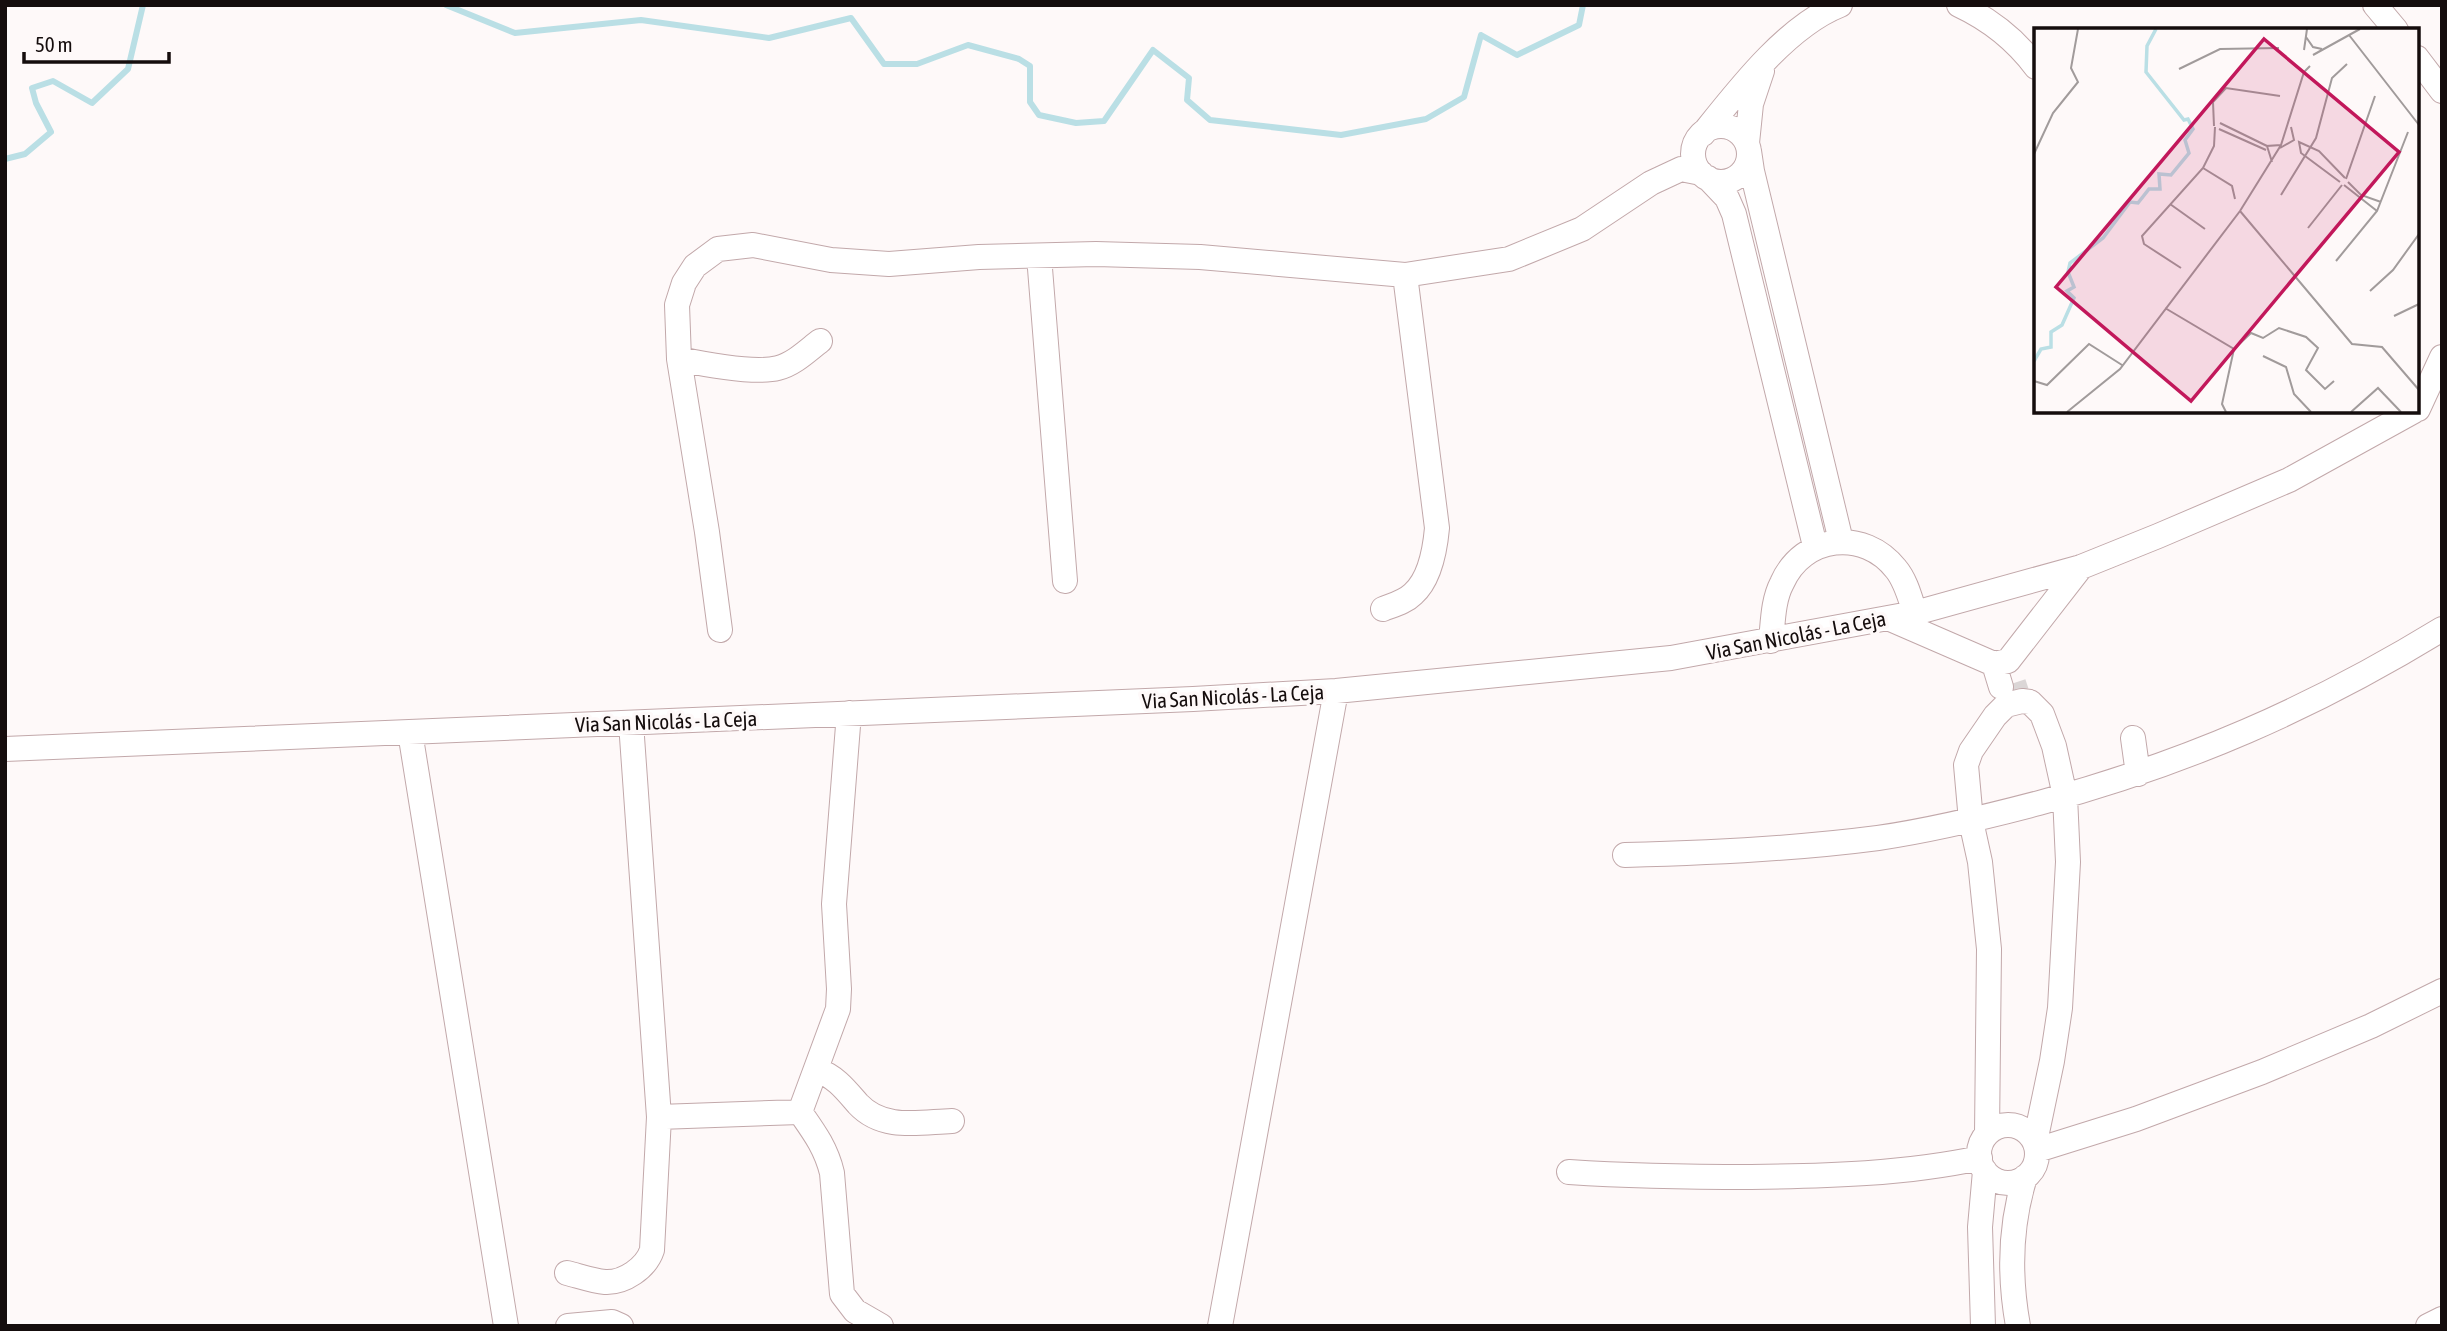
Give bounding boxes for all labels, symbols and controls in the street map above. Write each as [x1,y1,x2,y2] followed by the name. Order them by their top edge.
[24,21,170,65] scale bar
[2034,28,2419,413] inset map
[35,32,73,56] text: 50 m
[1704,606,1888,664] street label: Via San Nicolás - La Ceja
[1141,679,1325,713] street label: Via San Nicolás - La Ceja
[574,706,758,736] street label: Via San Nicolás - La Ceja

